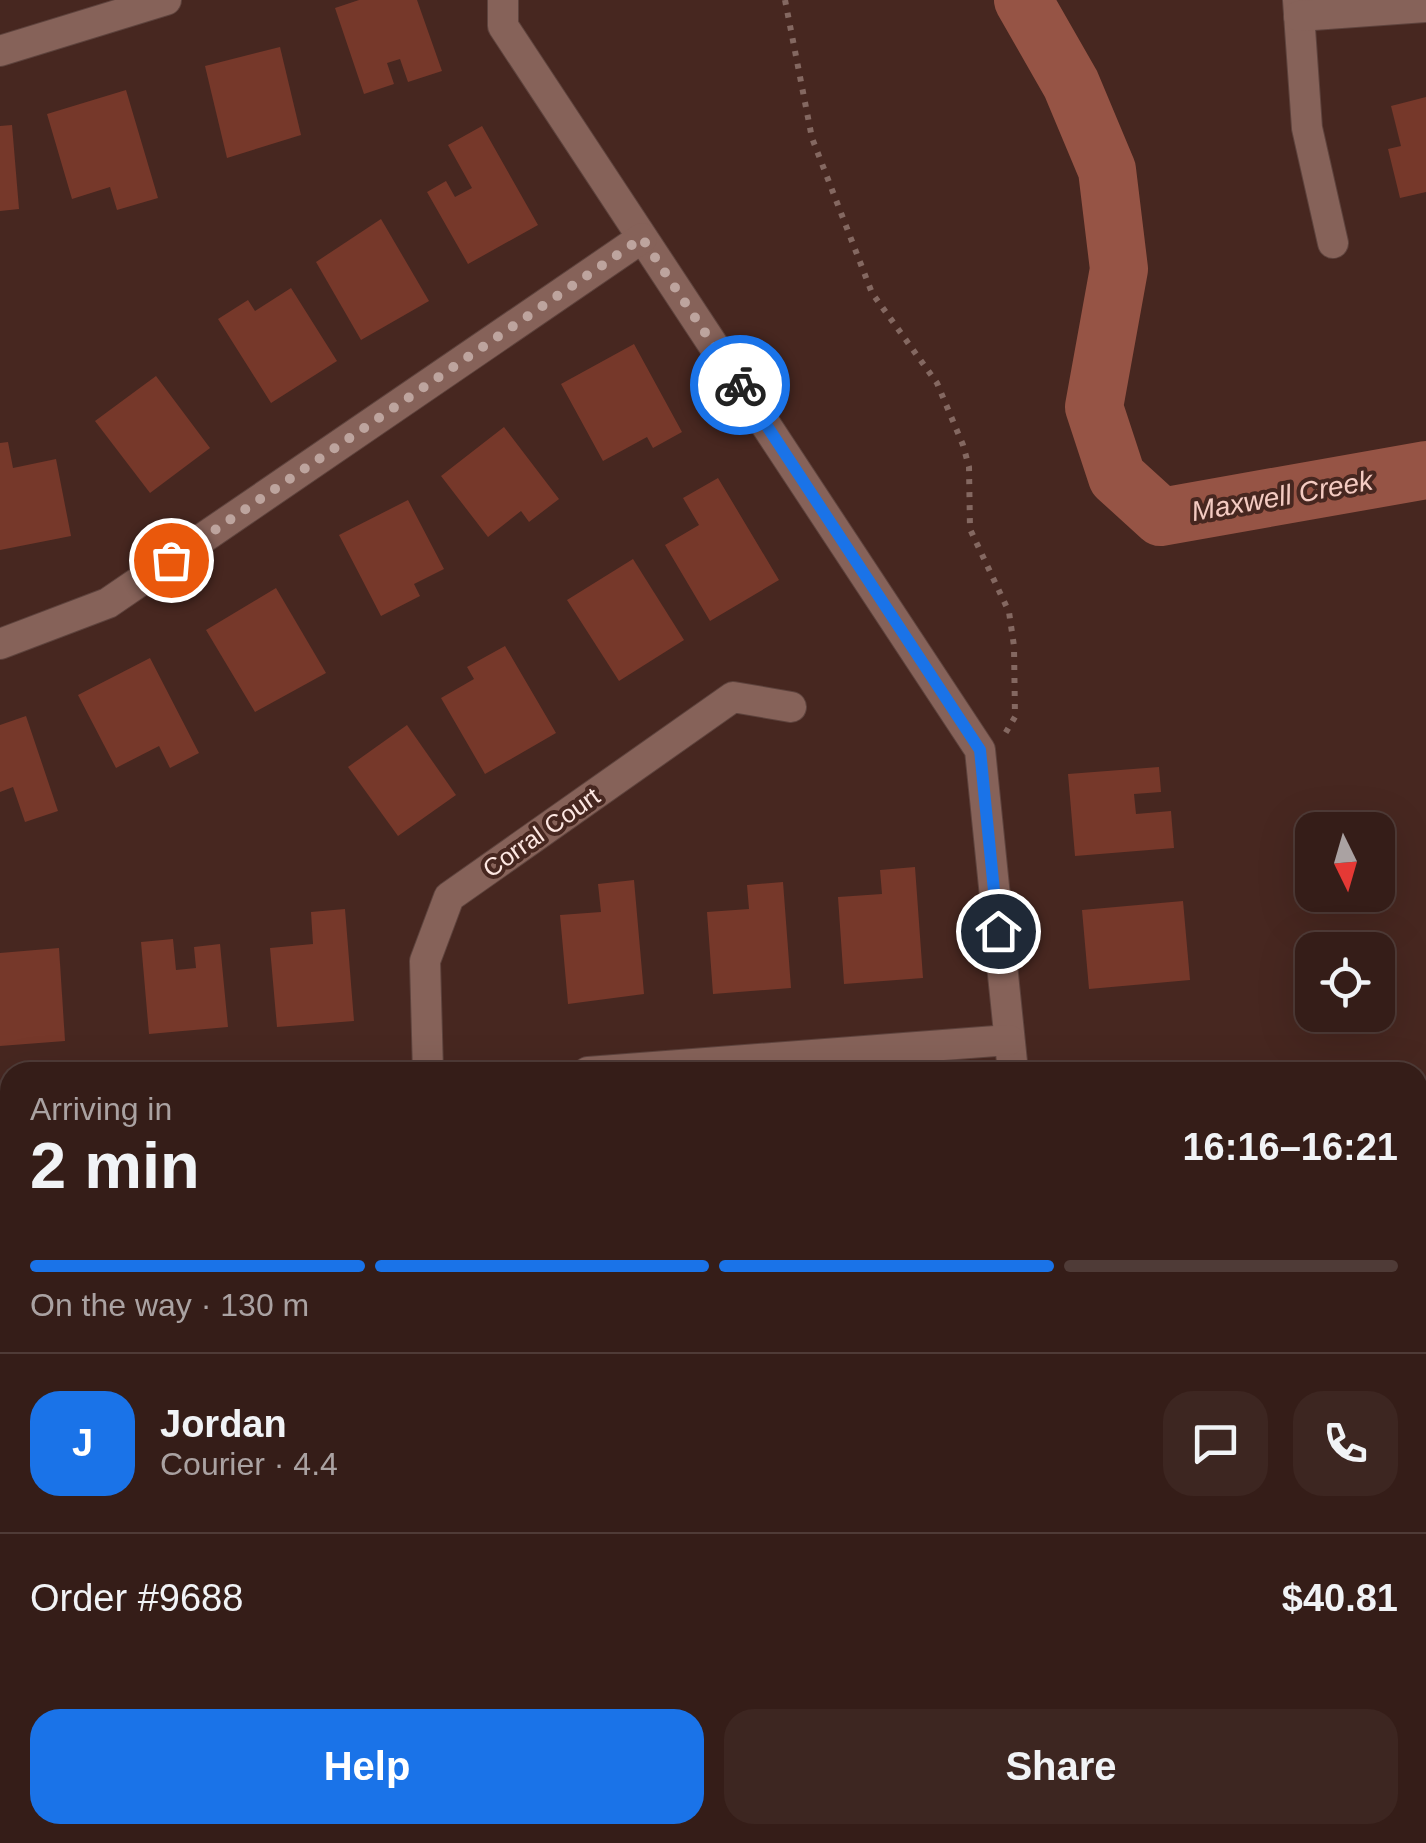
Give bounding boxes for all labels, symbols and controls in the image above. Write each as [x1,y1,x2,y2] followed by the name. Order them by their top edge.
[690,335,790,435] courier
[713,358,768,413] icon: bike
[1189,464,1377,527] water label: Maxwell Creek
[129,518,214,603] pin
[144,533,199,588] icon: bag
[477,781,605,883] street label: Corral Court
[1295,812,1395,912] north arrow
[1295,812,1395,1032] map controls
[956,889,1041,974] pin
[971,904,1026,959] icon: home
[1295,932,1395,1032] button: locate
[30,1091,172,1127] text: Arriving in
[1182,1126,1398,1168] text: 16:16–16:21
[30,1129,200,1202] text: 2 min
[30,1287,309,1323] text: On the way · 130 m
[1163,1391,1268,1496] button: chat
[1293,1391,1398,1496] button: phone
[160,1403,287,1445] text: Jordan
[72,1422,93,1464] text: J
[160,1446,338,1482] text: Courier · 4.4
[30,1577,243,1619] text: Order #9688
[1282,1577,1398,1619] text: $40.81
[30,1709,704,1824] button: Help
[724,1709,1398,1824] button: Share

